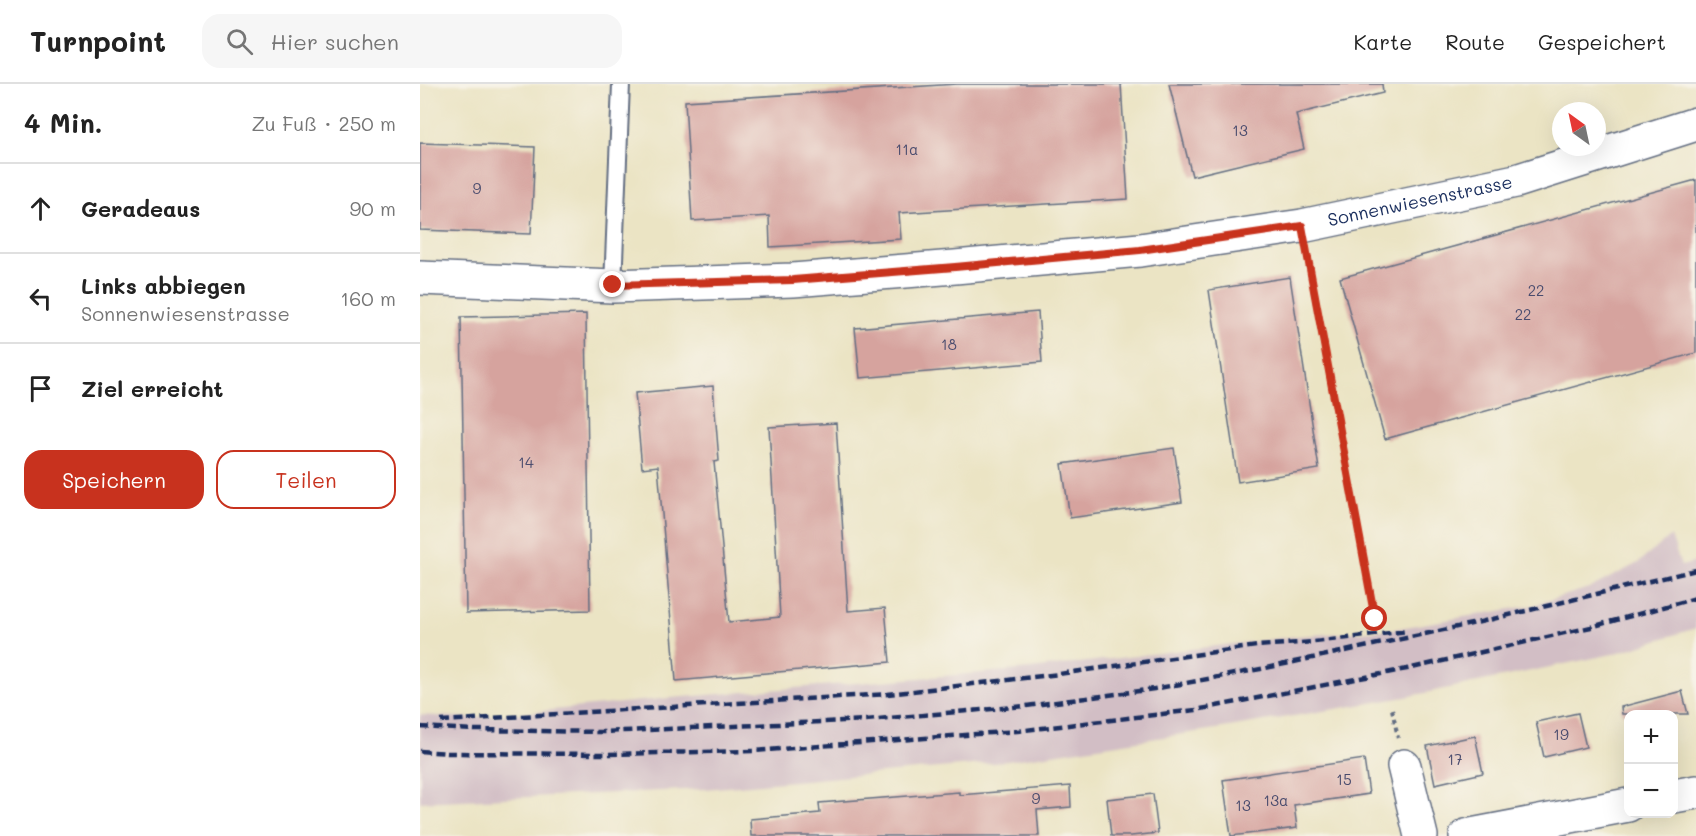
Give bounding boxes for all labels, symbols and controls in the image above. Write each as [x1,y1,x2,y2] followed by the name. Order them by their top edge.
[202,14,622,68] search box
[30,23,166,59] text: Turnpoint
[223,25,256,58] icon: search
[271,27,399,56] text: Hier suchen
[1354,28,1412,55] text: Karte
[1445,28,1505,55] text: Route
[1538,28,1666,55] text: Gespeichert
[1552,102,1606,156] north arrow
[24,106,103,140] text: 4 Min.
[251,110,396,136] text: Zu Fuß · 250 m
[1232,120,1248,140] house number: 13
[896,139,918,159] house number: 11a
[1325,169,1514,231] street label: Sonnenwiesenstrasse
[473,178,482,198] house number: 9
[24,192,57,225] icon: ahead
[81,194,200,223] text: Geradeaus
[350,195,396,221] text: 90 m
[81,271,246,300] text: Links abbiegen
[599,271,625,297] route end
[1528,280,1544,300] house number: 22
[24,282,57,315] icon: left
[340,285,396,311] text: 160 m
[81,300,290,326] text: Sonnenwiesenstrasse
[1515,304,1531,324] house number: 22
[941,334,957,354] house number: 18
[24,372,57,405] icon: arrive
[81,374,223,403] text: Ziel erreicht
[24,450,204,509] button: Speichern
[216,450,396,509] button: Teilen
[518,452,534,472] house number: 14
[1361,605,1387,631] route start
[1624,710,1678,818] map controls
[1624,710,1678,764] button: +
[1553,724,1569,744] house number: 19
[1447,749,1463,769] house number: 17
[1624,764,1678,818] button: −
[1336,769,1352,789] house number: 15
[1032,788,1041,808] house number: 9
[1264,790,1288,810] house number: 13a
[1235,795,1251,815] house number: 13

